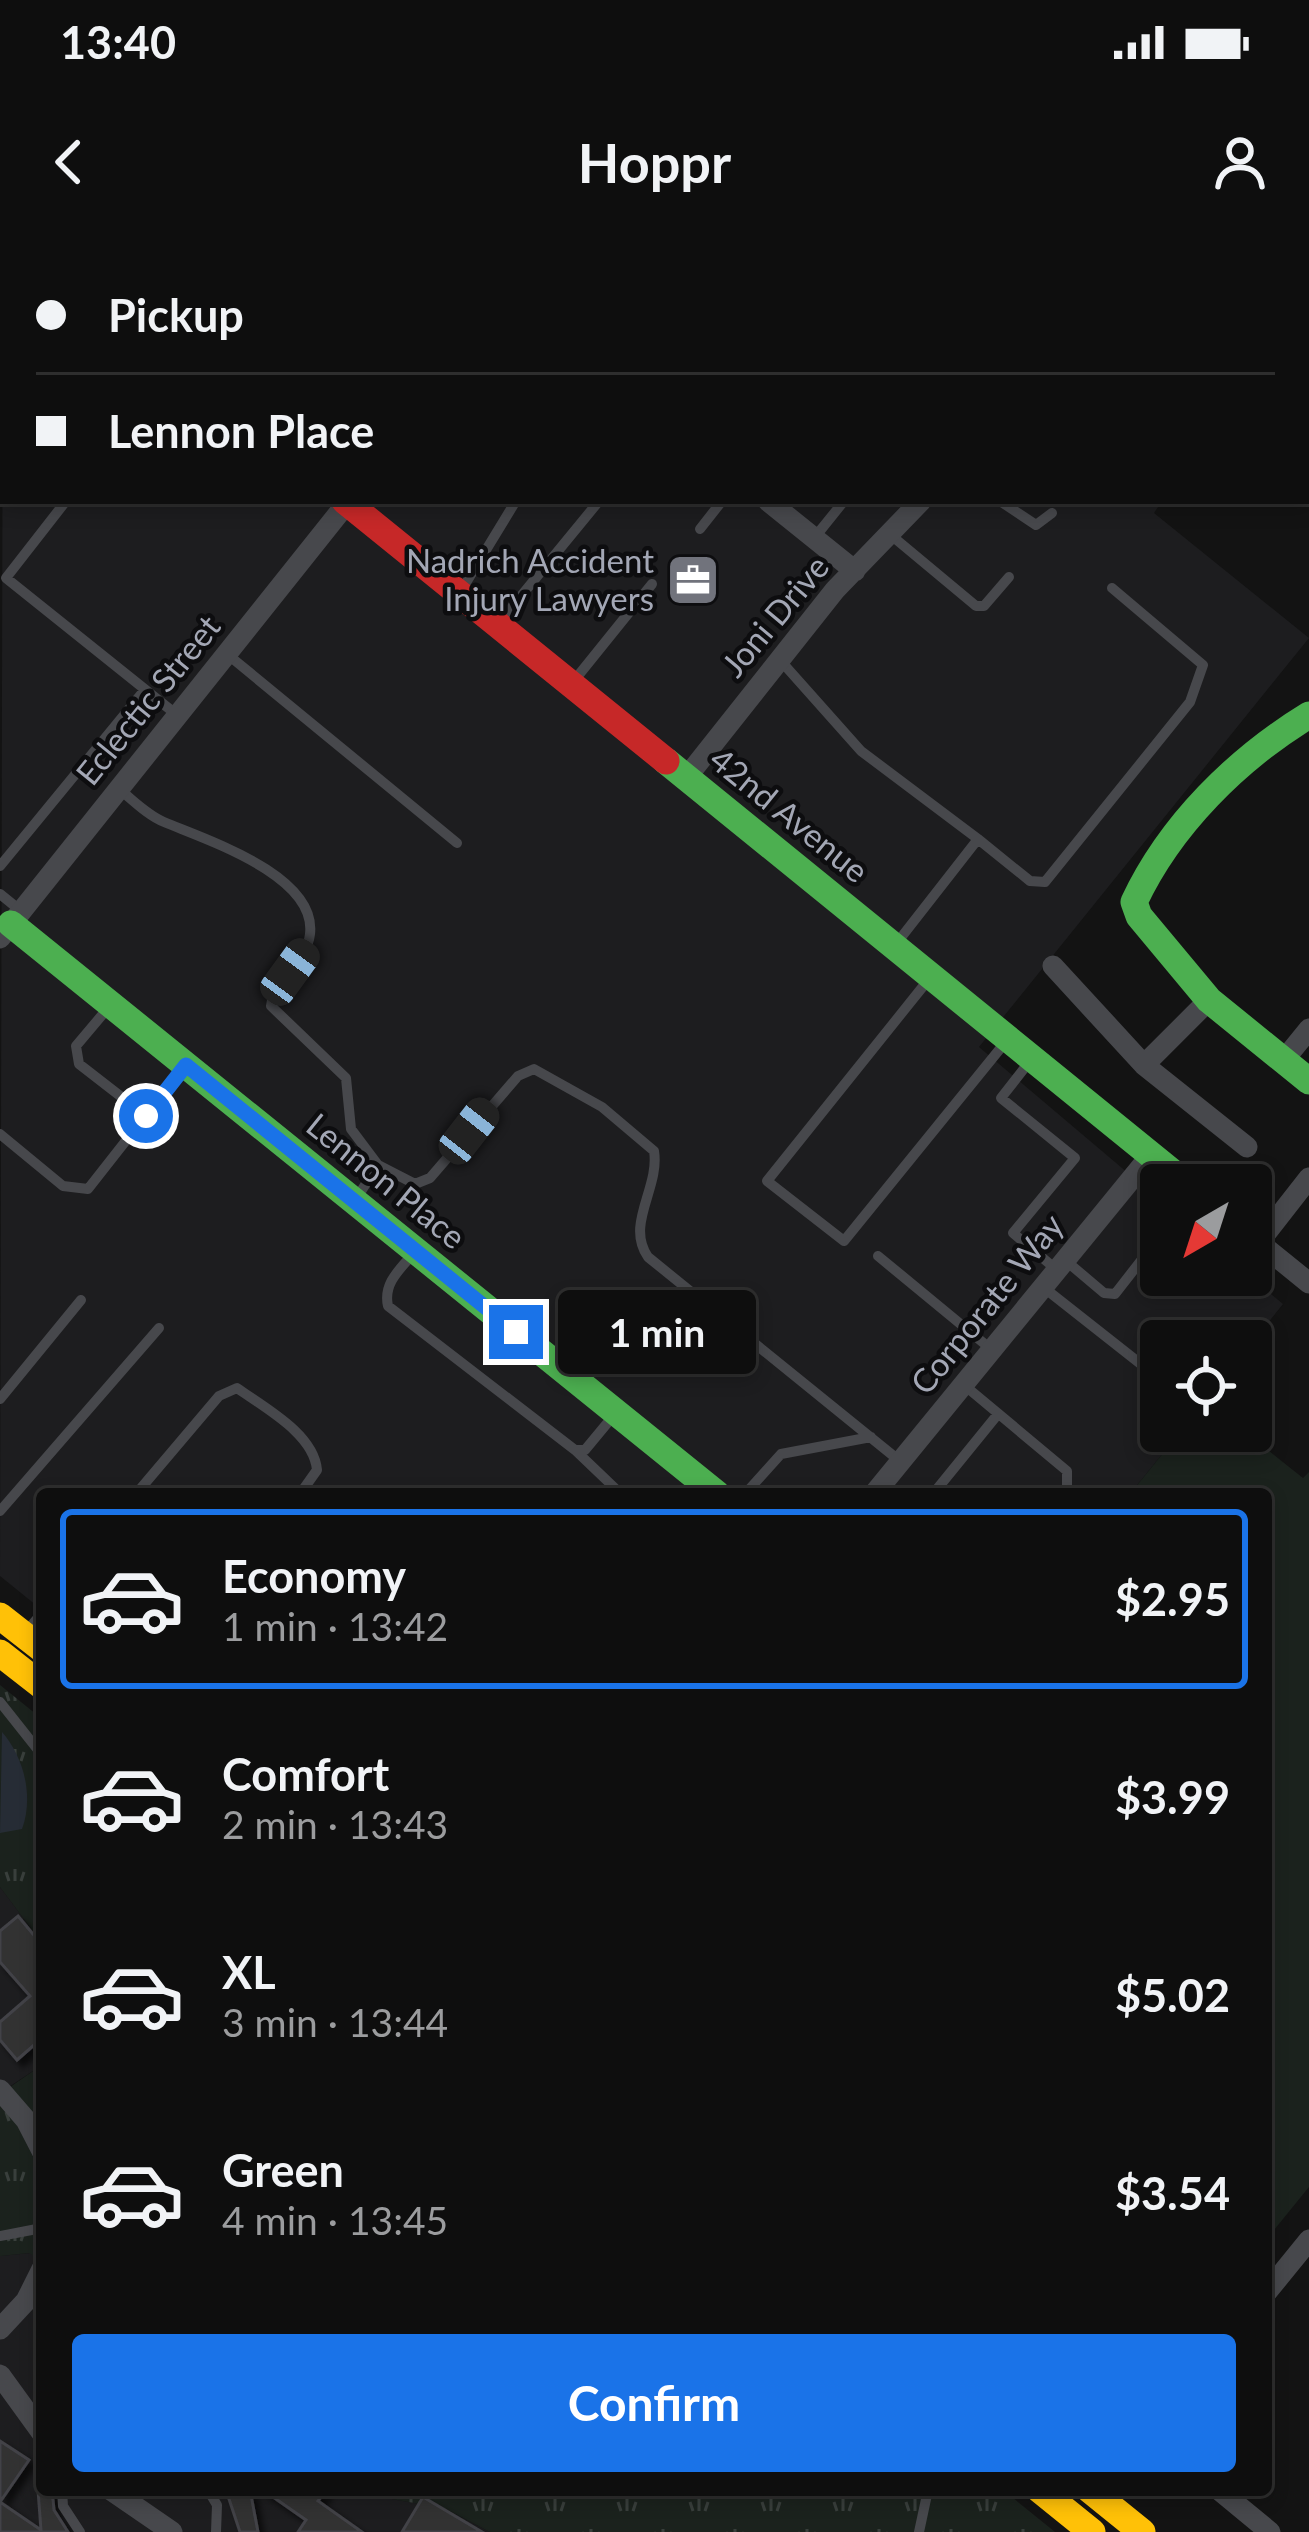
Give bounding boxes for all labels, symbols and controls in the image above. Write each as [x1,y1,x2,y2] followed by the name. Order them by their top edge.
[60,15,176,69] text: 13:40
[36,129,102,195] icon: back
[1207,129,1273,195] icon: person
[578,130,731,195] text: Hoppr
[108,288,244,342] text: Pickup
[108,404,374,458] text: Lennon Place
[406,540,654,618] place label: Nadrich Accident Injury Lawyers
[712,547,836,684] street label: Joni Drive
[665,552,721,608] office icon: Nadrich Accident Injury Lawyers
[67,606,228,792] street label: Eclectic Street
[703,738,877,890] street label: 42nd Avenue
[254,932,326,1012] car
[119,1089,173,1143] route start
[433,1092,505,1170] car
[299,1104,474,1256] street label: Lennon Place
[1140,1164,1272,1296] north arrow
[1140,1164,1272,1452] map controls
[901,1205,1071,1401] street label: Corporate Way
[558,1290,756,1374] callout: 1 min
[489,1305,543,1359] route end
[609,1309,705,1355] text: 1 min
[1140,1320,1272,1452] button: locate
[78,1545,186,1653] icon: car
[222,1549,406,1603] text: Economy
[1115,1572,1230,1626] text: $2.95
[222,1603,448,1649] text: 1 min · 13:42
[78,1743,186,1851] icon: car
[222,1747,389,1801] text: Comfort
[1115,1770,1230,1824] text: $3.99
[222,1801,448,1847] text: 2 min · 13:43
[78,1941,186,2049] icon: car
[222,1945,276,1999] text: XL
[1115,1968,1230,2022] text: $5.02
[222,1999,448,2045] text: 3 min · 13:44
[78,2139,186,2247] icon: car
[222,2143,344,2197] text: Green
[1115,2166,1230,2220] text: $3.54
[222,2197,448,2243] text: 4 min · 13:45
[72,2334,1236,2472] button: Confirm

